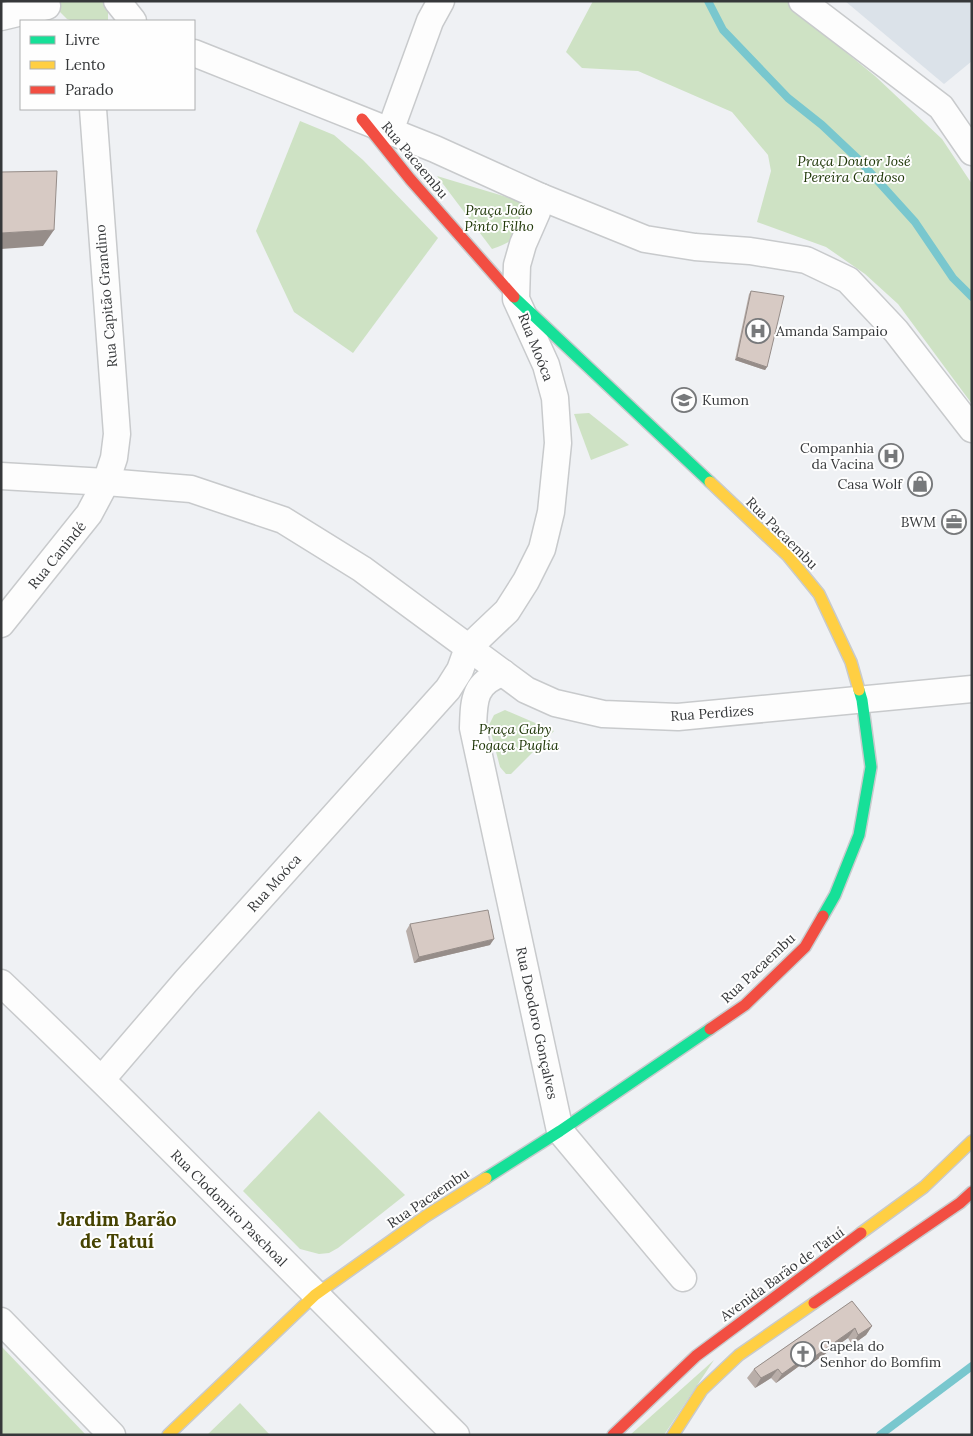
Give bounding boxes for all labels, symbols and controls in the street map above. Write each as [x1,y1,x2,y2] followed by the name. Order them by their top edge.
[20,20,195,110] legend
[65,30,100,49] text: Livre
[65,55,106,74] text: Lento
[65,80,114,99] text: Parado
[378,118,452,202] street label: Rua Pacaembu
[797,152,911,186] park label: Praça Doutor José Pereira Cardoso
[464,201,534,235] park label: Praça João Pinto Filho
[91,224,121,368] street label: Rua Capitão Grandino
[514,310,558,384] street label: Rua Moóca
[745,318,771,344] hospital icon: Amanda Sampaio
[775,322,888,340] place label: Amanda Sampaio
[671,387,697,413] school or university icon: Kumon
[702,391,749,409] place label: Kumon
[800,439,874,473] place label: Companhia da Vacina
[878,443,904,469] hospital icon: Companhia da Vacina
[907,471,933,497] shop icon: Casa Wolf
[837,475,903,493] place label: Casa Wolf
[742,493,822,573] street label: Rua Pacaembu
[941,509,967,535] office icon: BWM
[901,513,936,531] place label: BWM
[24,517,90,593] street label: Rua Canindé
[670,701,754,725] street label: Rua Perdizes
[471,720,559,754] park label: Praça Gaby Fogaça Puglia
[243,850,305,916] street label: Rua Moóca
[717,929,799,1007] street label: Rua Pacaembu
[512,945,562,1101] street label: Rua Deodoro Gonçalves
[167,1146,291,1270] street label: Rua Clodomiro Paschoal
[384,1164,472,1232] street label: Rua Pacaembu
[57,1207,177,1253] district label: Jardim Barão de Tatuí
[716,1223,848,1326] street label: Avenida Barão de Tatuí
[820,1337,942,1371] place label: Capela do Senhor do Bomfim
[790,1341,816,1367] church icon: Capela do Senhor do Bomfim

